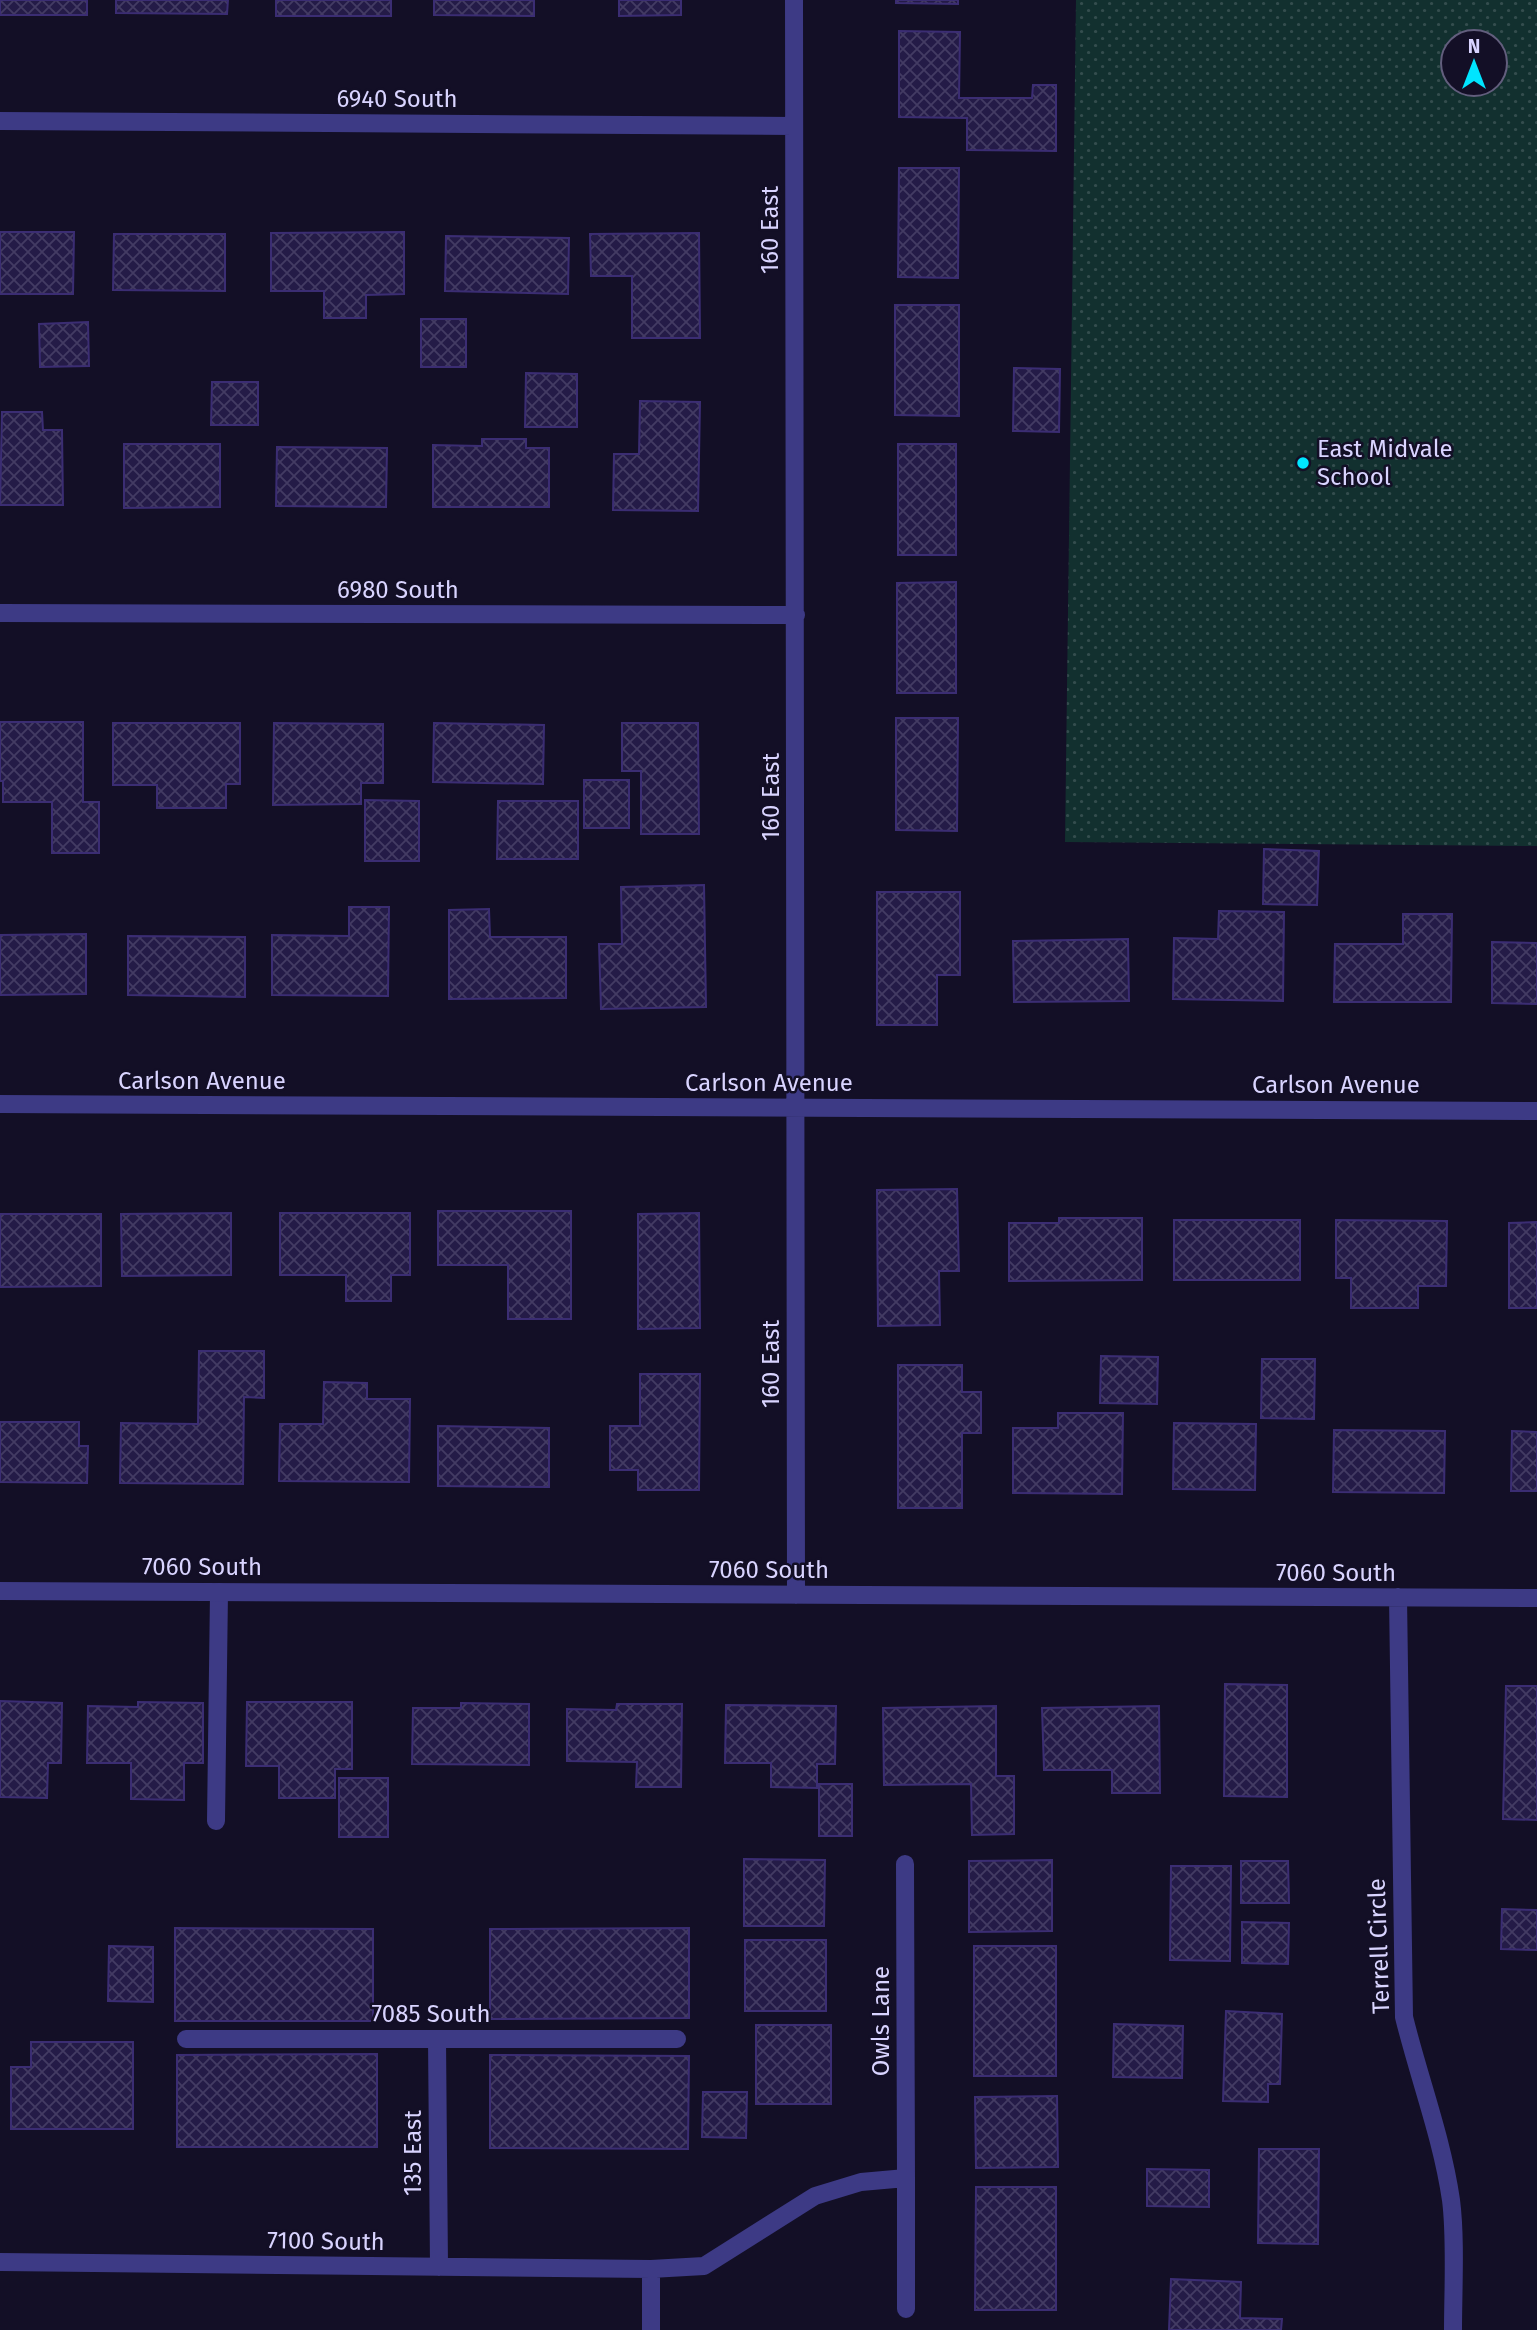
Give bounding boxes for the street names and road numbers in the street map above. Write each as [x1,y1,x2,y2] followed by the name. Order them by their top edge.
[336,85,458,113] street label: 6940 South
[756,186,784,274] street label: 160 East
[337,576,459,604] street label: 6980 South
[757,753,785,841] street label: 160 East
[118,1067,286,1095] street label: Carlson Avenue
[685,1069,853,1097] street label: Carlson Avenue
[1252,1071,1420,1099] street label: Carlson Avenue
[757,1320,785,1408] street label: 160 East
[142,1553,262,1581] street label: 7060 South
[709,1556,829,1584] street label: 7060 South
[1276,1559,1396,1587] street label: 7060 South
[1363,1878,1395,2014] street label: Terrell Circle
[867,1966,895,2076] street label: Owls Lane
[371,2000,491,2028] street label: 7085 South
[399,2110,427,2196] street label: 135 East
[267,2226,385,2256] street label: 7100 South

